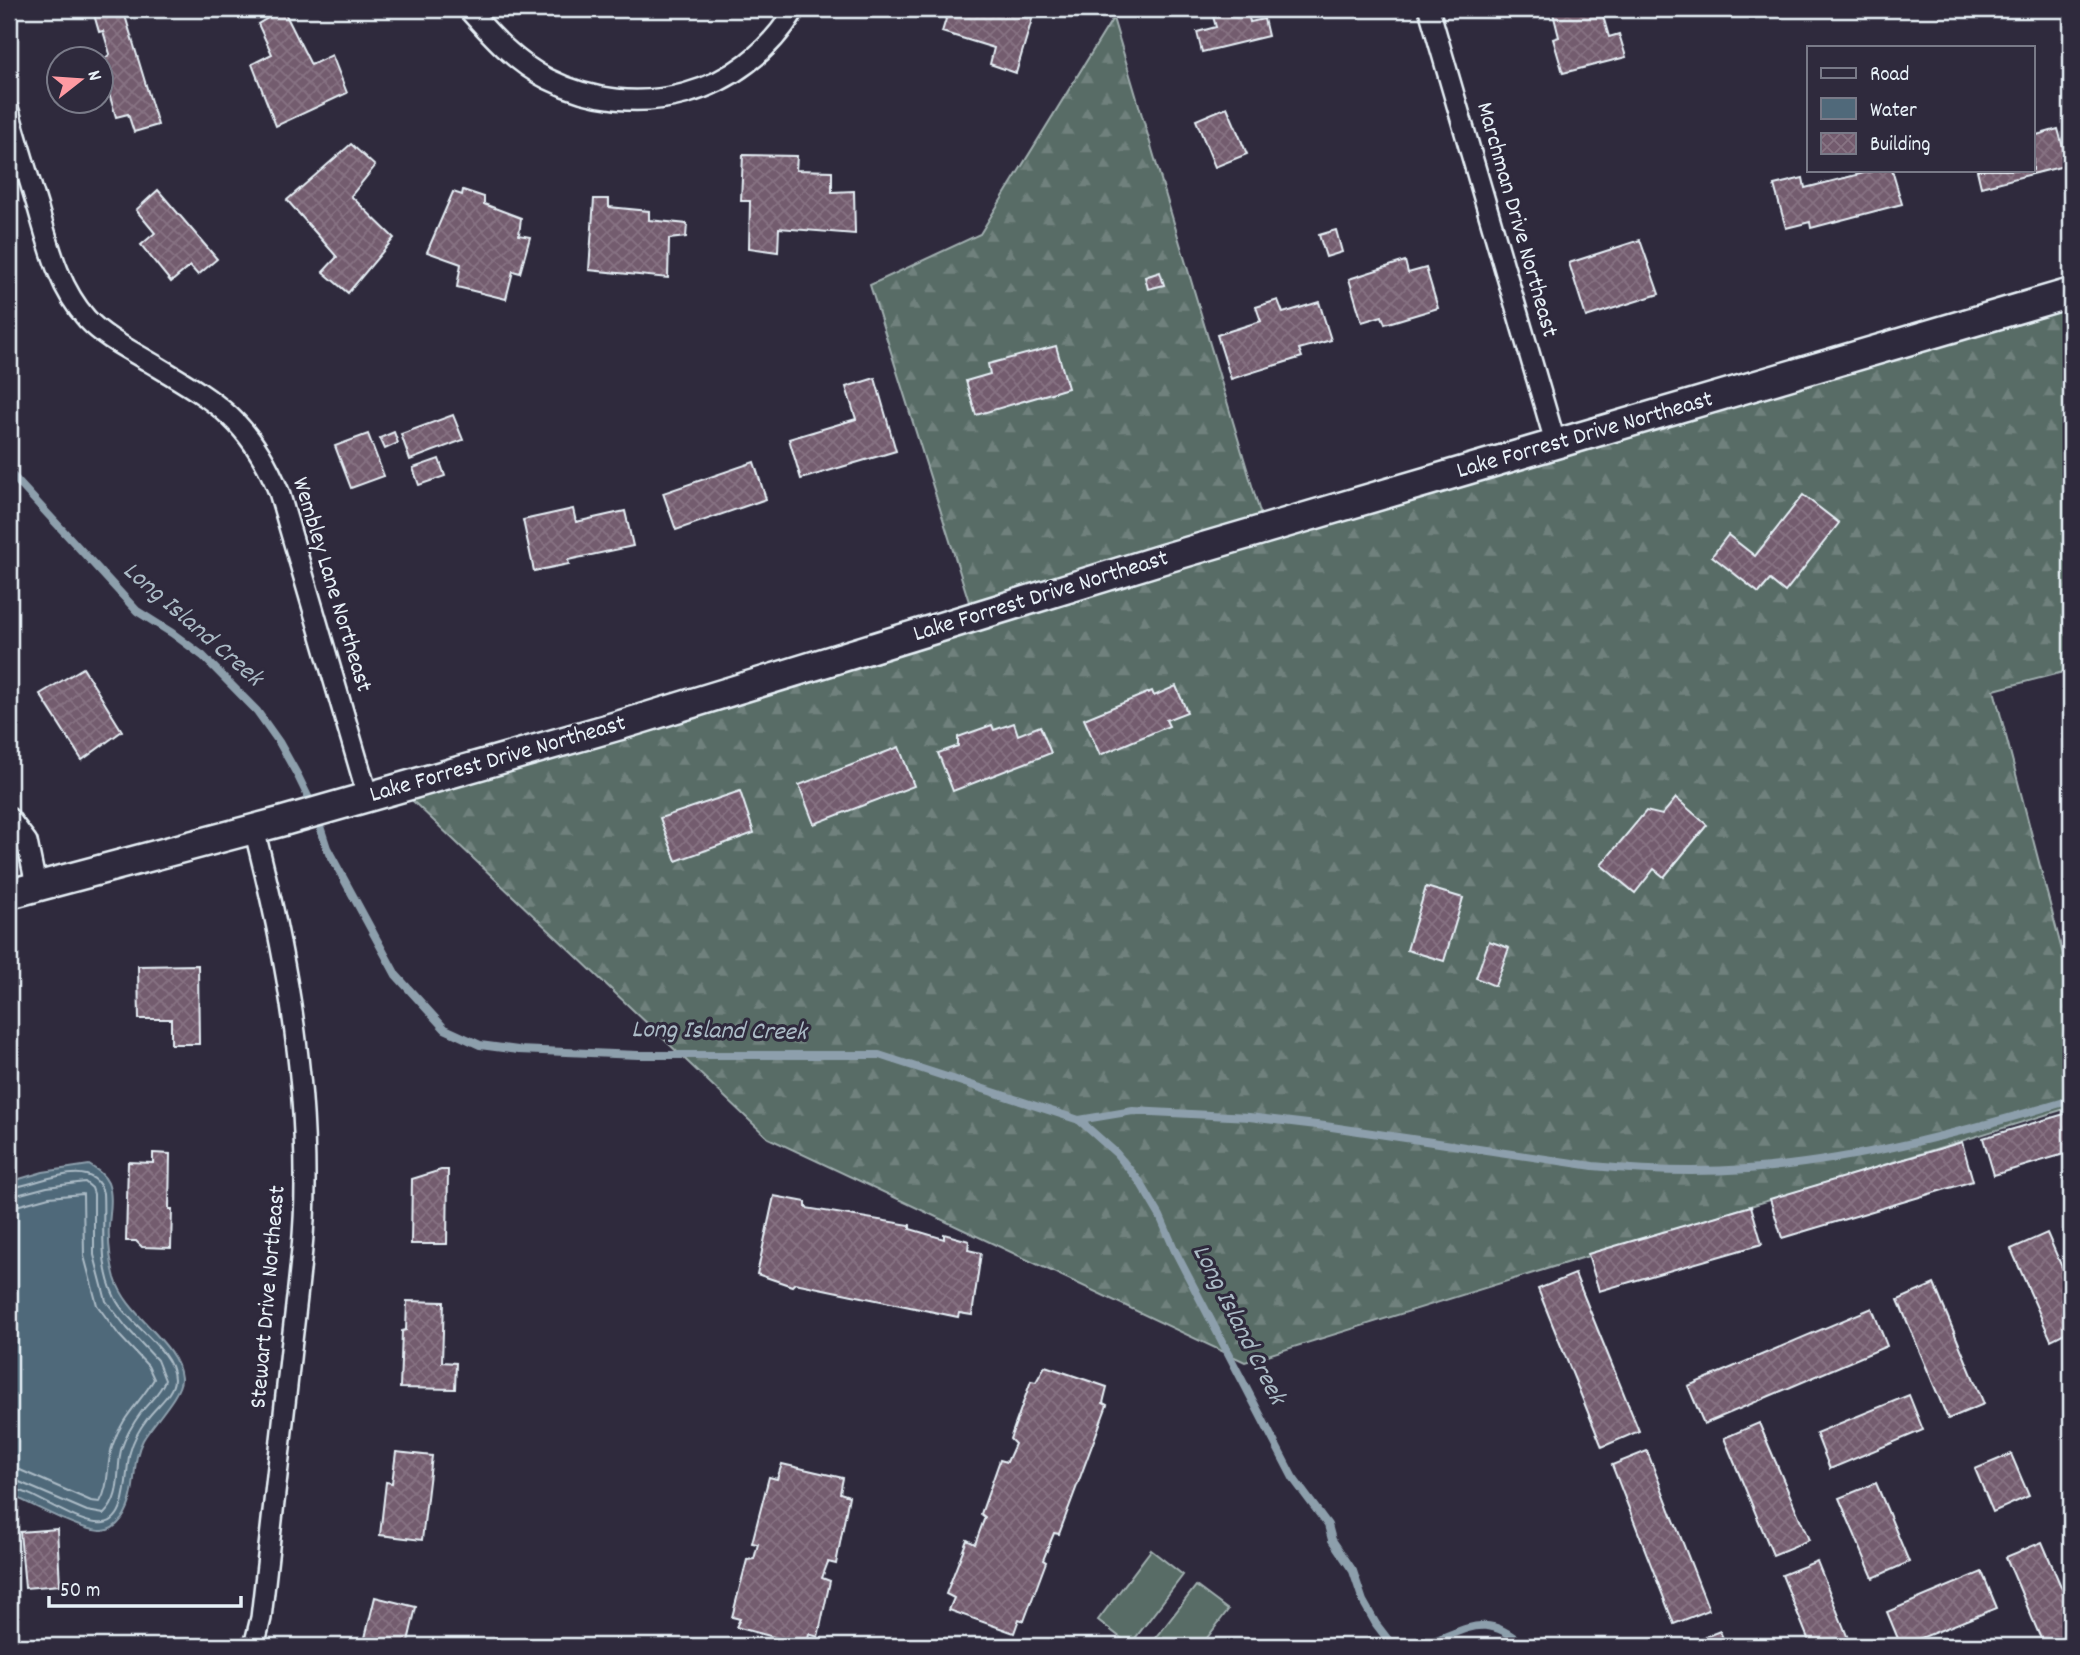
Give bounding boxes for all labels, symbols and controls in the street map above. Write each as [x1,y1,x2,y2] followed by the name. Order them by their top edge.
[46,46,116,116] north arrow
[1807,46,2035,172] legend
[1870,61,1909,91] text: Road
[79,68,107,84] text: N
[1870,97,1917,127] text: Water
[1466,99,1566,342] street label: Marchman Drive Northeast
[1870,131,1930,161] text: Building
[1453,383,1717,489] street label: Lake Forrest Drive Northeast
[282,473,380,697] street label: Wembley Lane Northeast
[909,542,1173,652] street label: Lake Forrest Drive Northeast
[114,554,272,698] water label: Long Island Creek
[366,707,630,813] street label: Lake Forrest Drive Northeast
[631,1012,809,1052] water label: Long Island Creek
[242,1184,296,1410] street label: Stewart Drive Northeast
[1182,1239,1295,1414] water label: Long Island Creek
[49,1564,242,1608] scale bar
[60,1577,100,1607] text: 50 m

